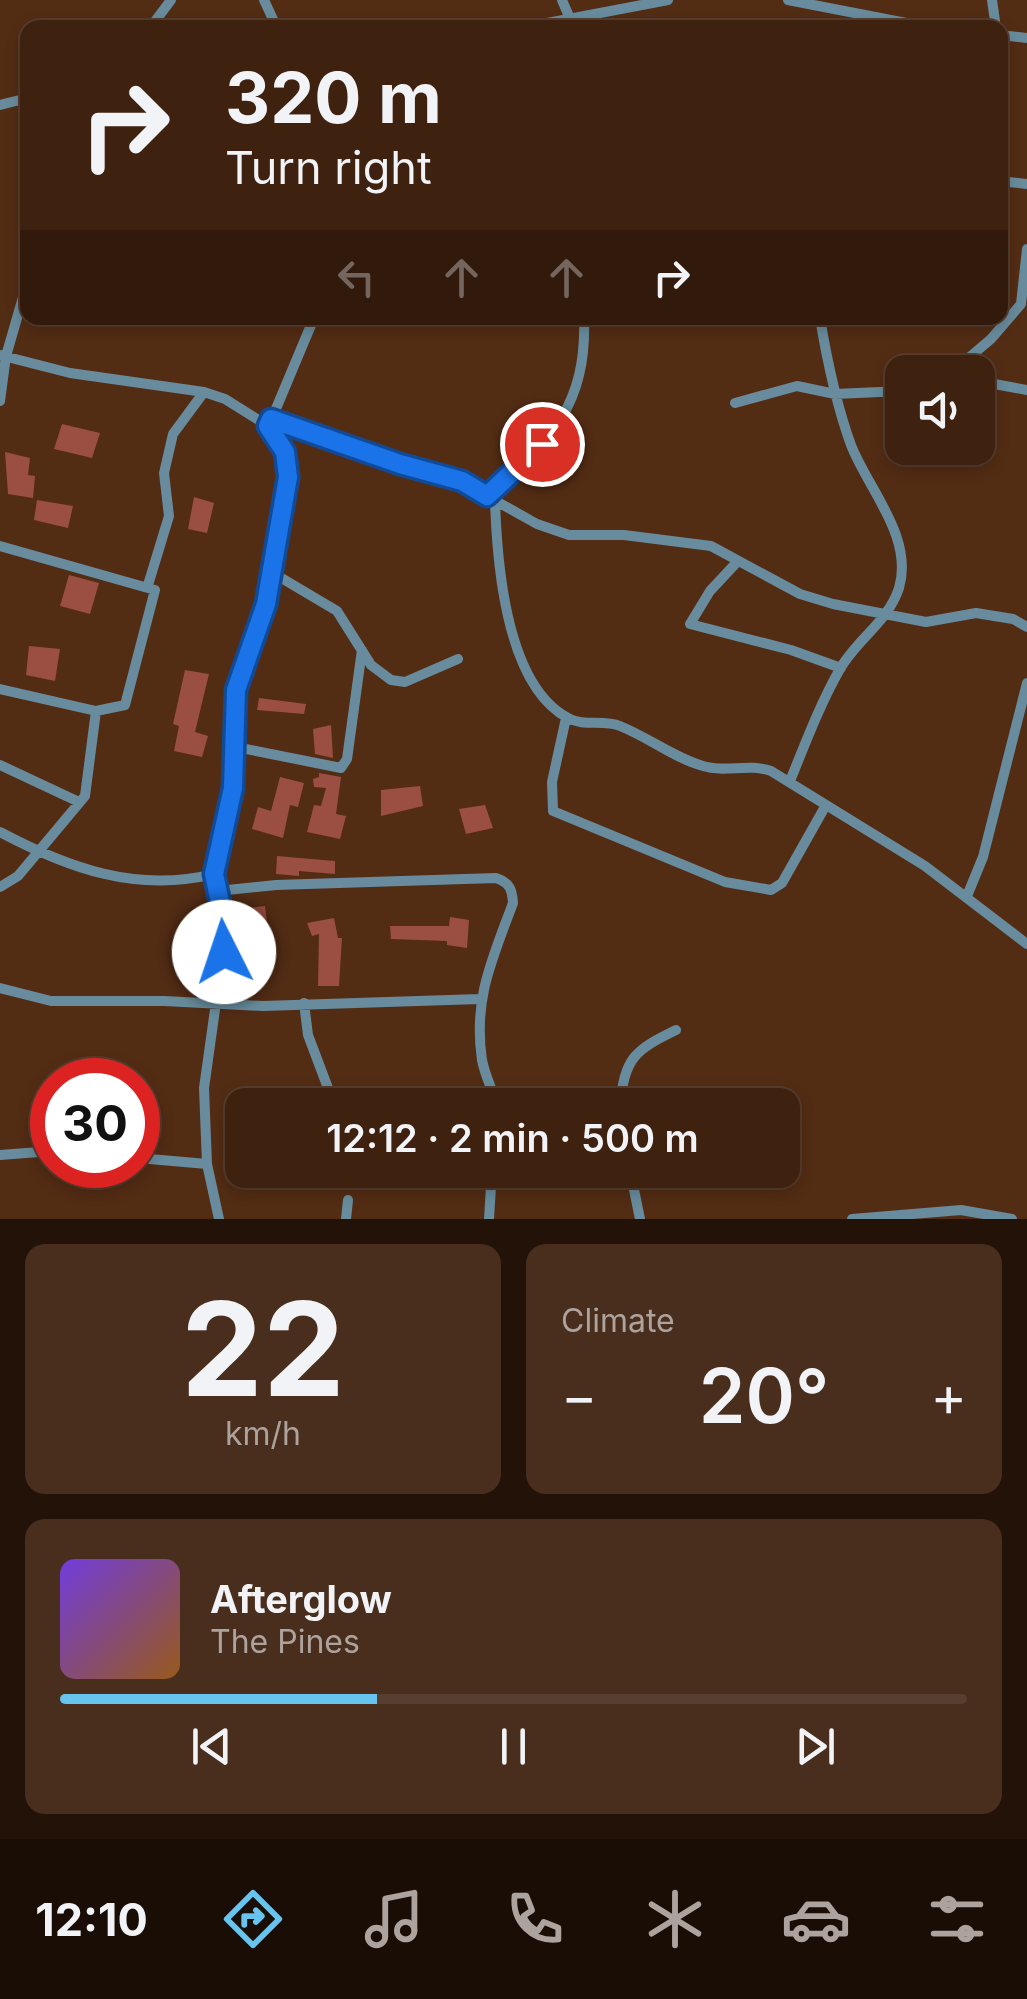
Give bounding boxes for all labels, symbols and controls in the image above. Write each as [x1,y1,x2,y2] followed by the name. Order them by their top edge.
[225,55,442,140] text: 320 m
[60,60,190,190] icon: right
[225,140,432,195] text: Turn right
[329,250,384,305] icon: left
[434,250,489,305] icon: ahead
[539,250,594,305] icon: ahead
[644,250,699,305] icon: right
[885,355,995,465] map controls
[885,355,995,465] button: sound
[500,402,585,487] pin
[515,417,570,472] icon: arrive
[172,900,276,1004] position arrow
[30,1058,160,1188] speed limit sign: 30
[326,1115,699,1161] text: 12:12 · 2 min · 500 m
[181,1270,345,1427] text: 22
[561,1301,675,1340] text: Climate
[699,1350,829,1441] text: 20°
[561,1363,597,1429] text: −
[931,1363,967,1429] text: +
[225,1414,301,1453] text: km/h
[210,1576,392,1622] text: Afterglow
[210,1622,360,1661] text: The Pines
[184,1719,239,1774] icon: previous
[486,1719,541,1774] icon: pause
[788,1719,843,1774] icon: next
[218,1884,288,1954] icon: directions
[359,1884,429,1954] icon: music
[500,1884,570,1954] icon: phone
[640,1884,710,1954] icon: climate
[781,1884,851,1954] icon: car
[922,1884,992,1954] icon: filters
[35,1892,148,1947] text: 12:10

